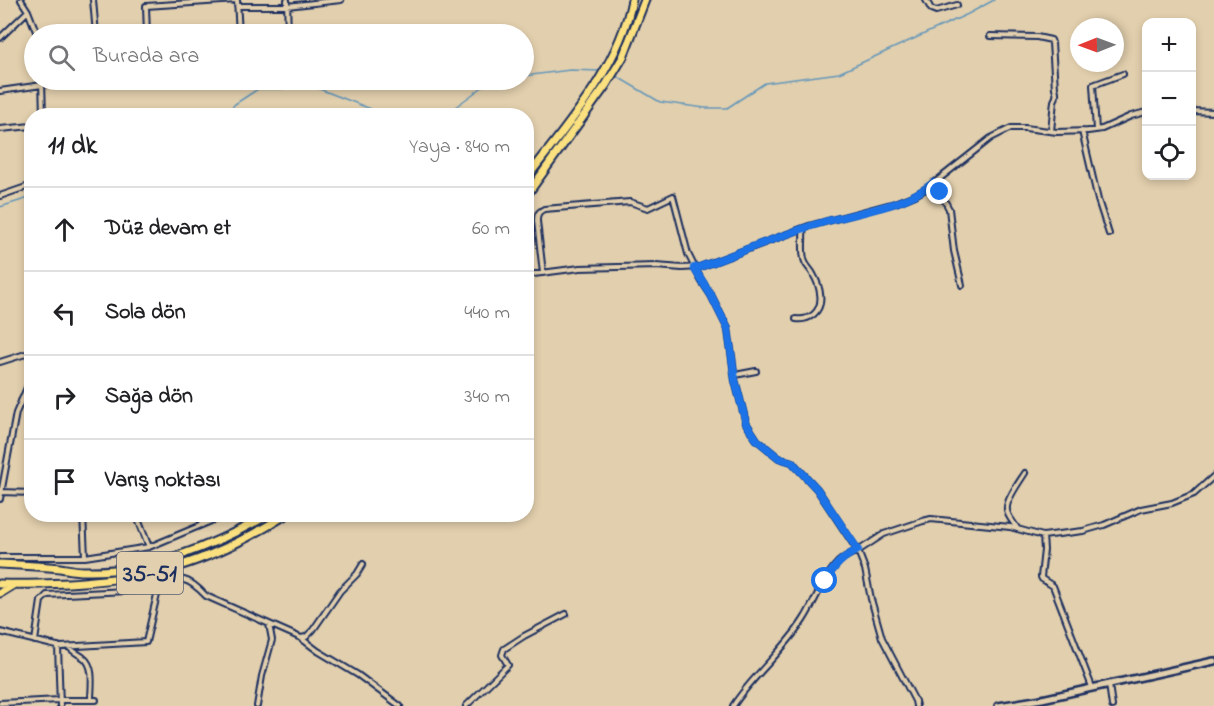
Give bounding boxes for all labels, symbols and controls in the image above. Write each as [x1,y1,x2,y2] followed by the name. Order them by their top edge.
[1070,18,1124,72] north arrow
[1142,18,1196,180] map controls
[1142,18,1196,72] button: +
[24,24,534,90] search box
[45,41,78,74] icon: search
[93,41,199,73] text: Burada ara
[1142,72,1196,126] button: −
[1142,126,1196,180] button: locate
[48,128,97,166] text: 11 dk
[409,133,510,162] text: Yaya · 840 m
[926,178,952,204] route end
[48,213,81,246] icon: ahead
[105,213,231,245] text: Düz devam et
[472,215,510,244] text: 60 m
[48,297,81,330] icon: left
[105,297,186,329] text: Sola dön
[464,299,510,328] text: 440 m
[48,381,81,414] icon: right
[105,381,193,413] text: Sağa dön
[464,383,510,412] text: 340 m
[48,465,81,498] icon: arrive
[105,465,220,497] text: Varış noktası
[117,552,183,594] road number: 35-51
[811,567,837,593] route start

